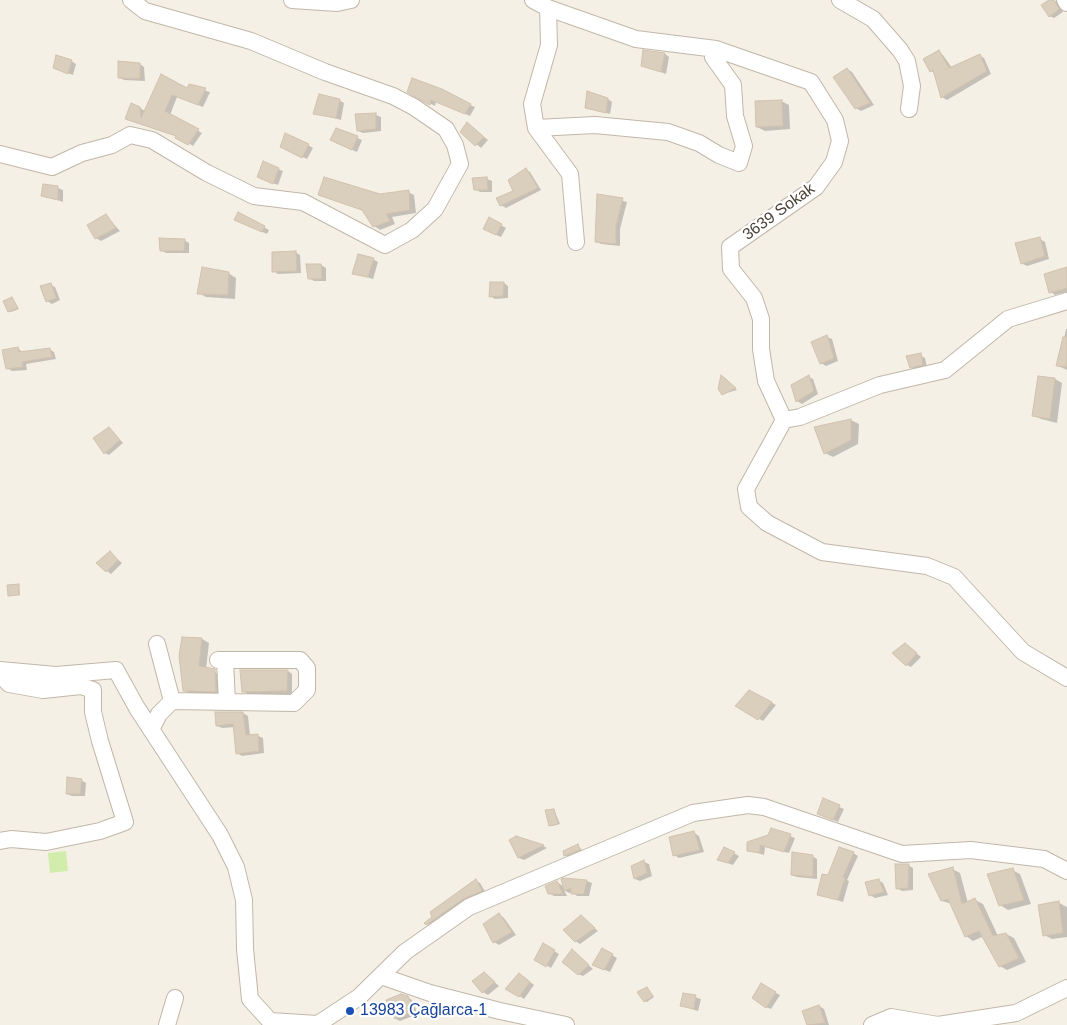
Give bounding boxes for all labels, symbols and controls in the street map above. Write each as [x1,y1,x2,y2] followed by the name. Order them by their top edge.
[739,179,819,245] street label: 3639 Sokak
[360,1001,487,1021] place label: 13983 Çağlarca-1
[344,1005,356,1017] marker: 13983 Çağlarca-1

